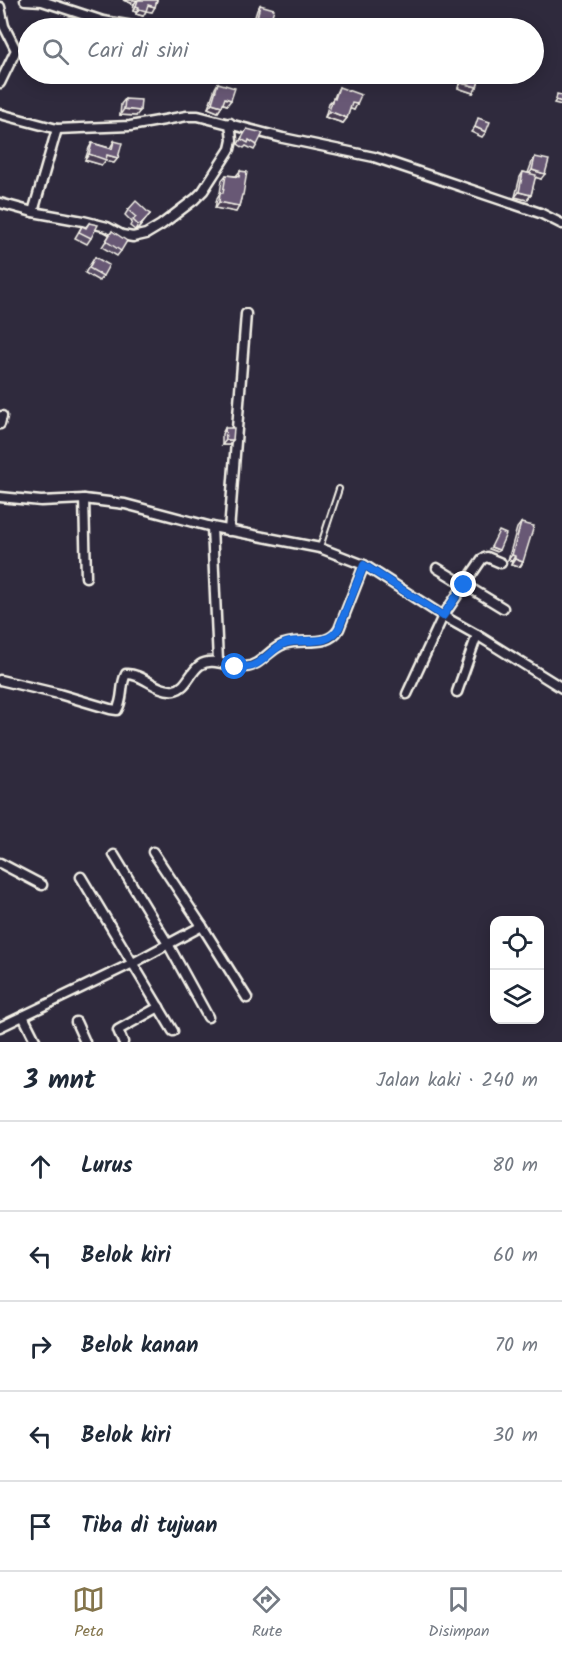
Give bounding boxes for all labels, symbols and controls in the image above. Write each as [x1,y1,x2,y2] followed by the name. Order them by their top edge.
[18,18,544,84] search box
[87,34,188,69] text: Cari di sini
[39,35,72,68] icon: search
[450,571,476,597] route end
[221,653,247,679] route start
[490,916,544,1024] map controls
[490,916,544,970] button: locate
[490,970,544,1024] button: layers
[24,1060,96,1102] text: 3 mnt
[376,1065,538,1097] text: Jalan kaki · 240 m
[81,1149,133,1184] text: Lurus
[24,1150,57,1183] icon: ahead
[492,1150,538,1182] text: 80 m
[81,1239,171,1274] text: Belok kiri
[24,1240,57,1273] icon: left
[493,1240,538,1272] text: 60 m
[81,1329,198,1364] text: Belok kanan
[24,1330,57,1363] icon: right
[495,1330,538,1362] text: 70 m
[81,1419,171,1454] text: Belok kiri
[24,1420,57,1453] icon: left
[493,1420,538,1452] text: 30 m
[81,1509,217,1544] text: Tiba di tujuan
[24,1510,57,1543] icon: arrive
[72,1583,105,1644] tab: Peta
[250,1583,283,1644] tab: Rute
[428,1583,490,1644] tab: Disimpan

